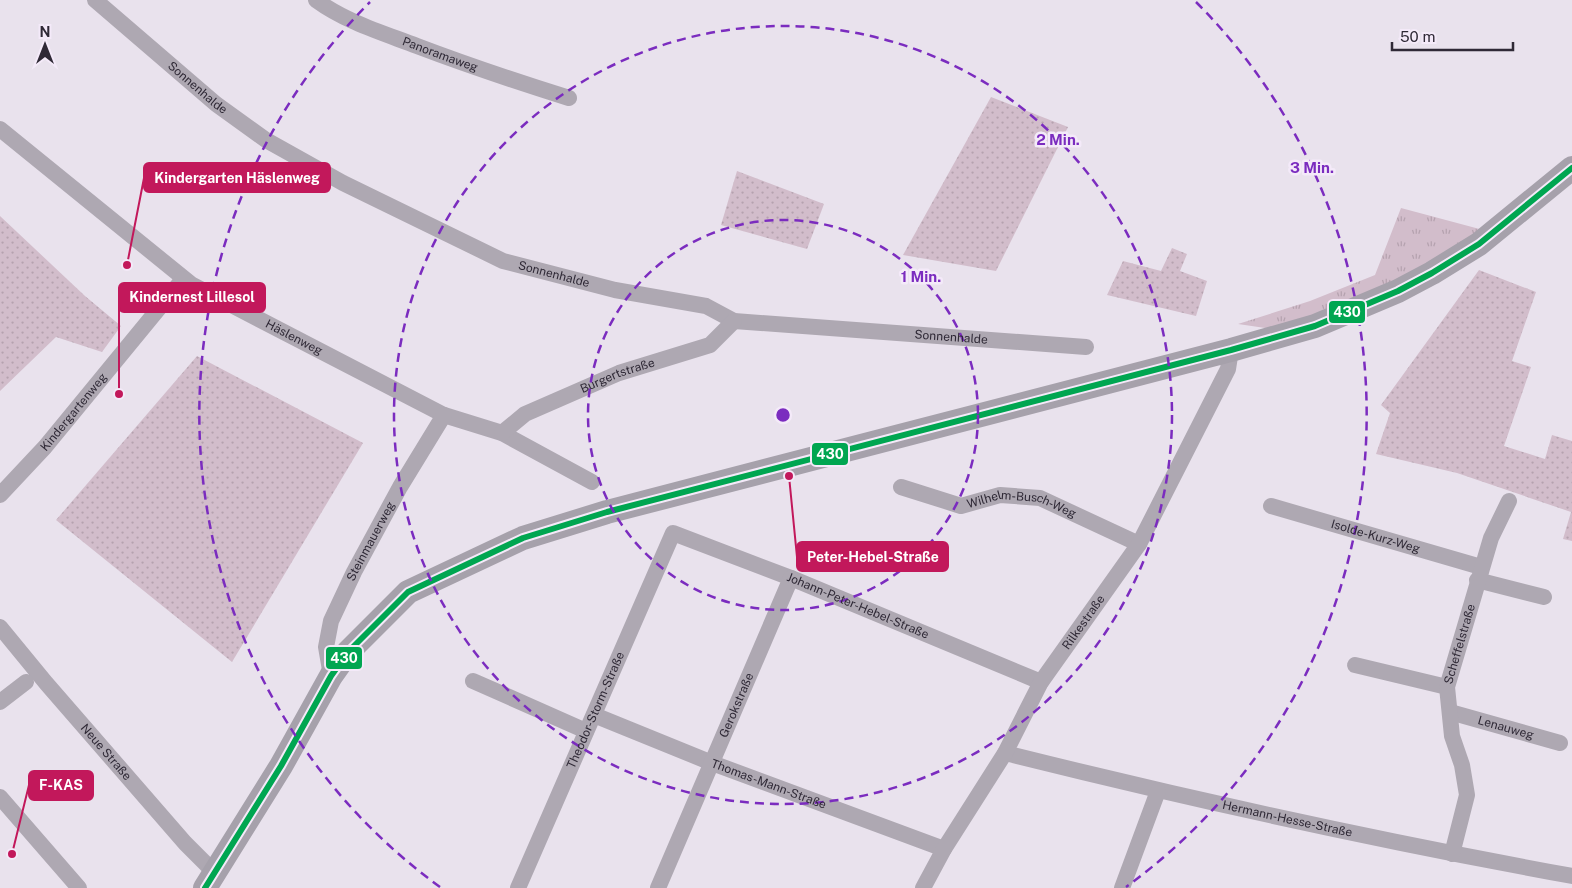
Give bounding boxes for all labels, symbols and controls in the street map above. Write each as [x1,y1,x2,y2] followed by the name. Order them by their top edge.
[20,20,70,70] north arrow
[1392,20,1513,52] scale bar
[40,24,50,40] text: N
[1400,28,1435,45] text: 50 m
[401,34,480,75] street label: Panoramaweg
[165,59,230,117] street label: Sonnenhalde
[1036,131,1080,148] text: 2 Min.
[1290,159,1334,176] text: 3 Min.
[144,163,330,192] callout: Kindergarten Häslenweg
[154,170,320,186] text: Kindergarten Häslenweg
[517,258,591,290] street label: Sonnenhalde
[901,268,941,285] text: 1 Min.
[119,283,265,312] callout: Kindernest Lillesol
[129,289,255,305] text: Kindernest Lillesol
[1328,300,1366,324] line badge: 430
[1333,304,1361,320] text: 430
[263,317,325,358] street label: Häslenweg
[914,327,988,347] street label: Sonnenhalde
[578,355,656,396] street label: Burgertstraße
[38,370,110,454] street label: Kindergartenweg
[774,406,792,424] centre of rings
[811,442,849,466] line badge: 430
[816,446,844,462] text: 430
[965,488,1079,521] street label: Wilhelm-Busch-Weg
[344,499,398,583] street label: Steinmauerweg
[1330,517,1422,556] street label: Isolde-Kurz-Weg
[797,542,948,571] callout: Peter-Hebel-Straße
[807,549,939,565] text: Peter-Hebel-Straße
[785,570,931,642] street label: Johann-Peter-Hebel-Straße
[1059,592,1108,652] street label: Rilkestraße
[1441,602,1478,686] street label: Scheffelstraße
[325,646,363,670] line badge: 430
[564,649,627,771] street label: Theodor-Storm-Straße
[330,650,358,666] text: 430
[716,670,757,740] street label: Gerokstraße
[1476,713,1535,742] street label: Lenauweg
[78,721,134,783] street label: Neue Straße
[709,756,829,812] street label: Thomas-Mann-Straße
[29,771,93,800] callout: F-KAS
[39,777,83,793] text: F-KAS
[1221,798,1354,840] street label: Hermann-Hesse-Straße

